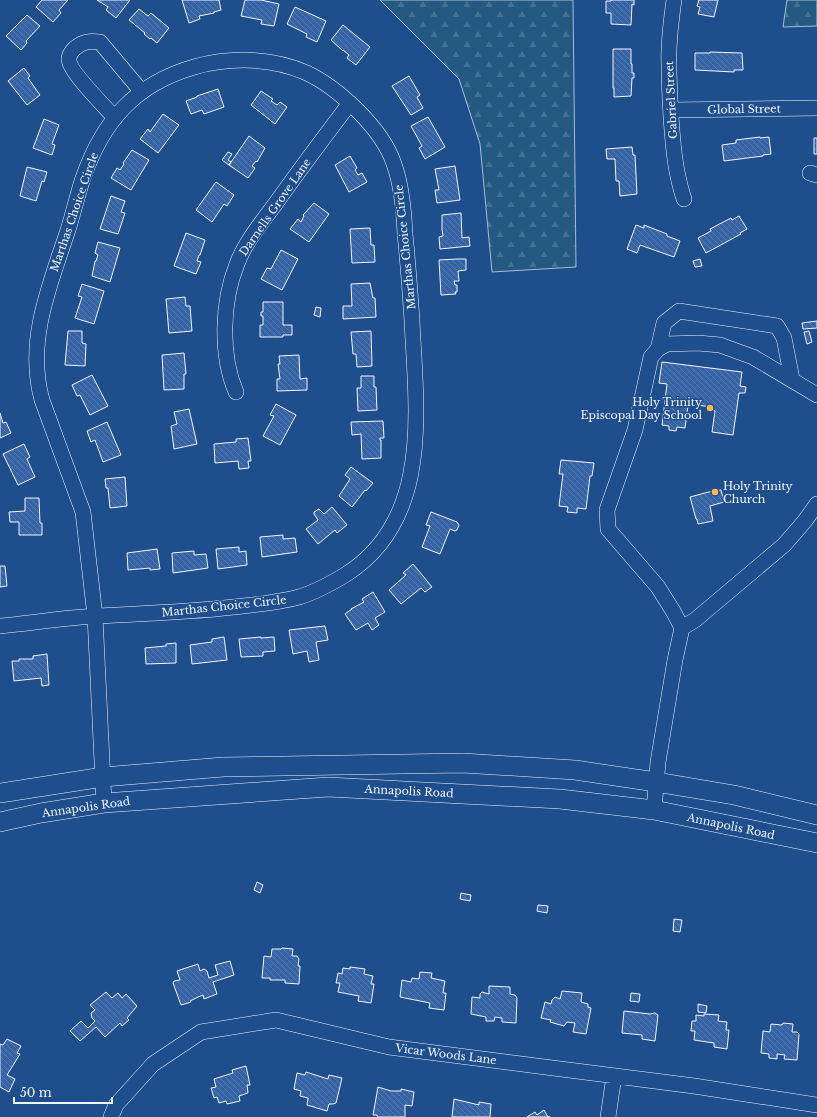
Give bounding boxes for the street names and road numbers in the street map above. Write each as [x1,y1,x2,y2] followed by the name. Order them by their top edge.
[662,60,680,139] street label: Gabriel Street
[707,101,782,117] street label: Global Street
[47,150,101,274] street label: Marthas Choice Circle
[236,156,314,258] street label: Darnells Grove Lane
[391,184,419,310] street label: Marthas Choice Circle
[161,592,287,620] street label: Marthas Choice Circle
[363,782,454,800] street label: Annapolis Road
[40,794,132,820] street label: Annapolis Road
[685,810,777,842] street label: Annapolis Road
[394,1041,497,1067] street label: Vicar Woods Lane

